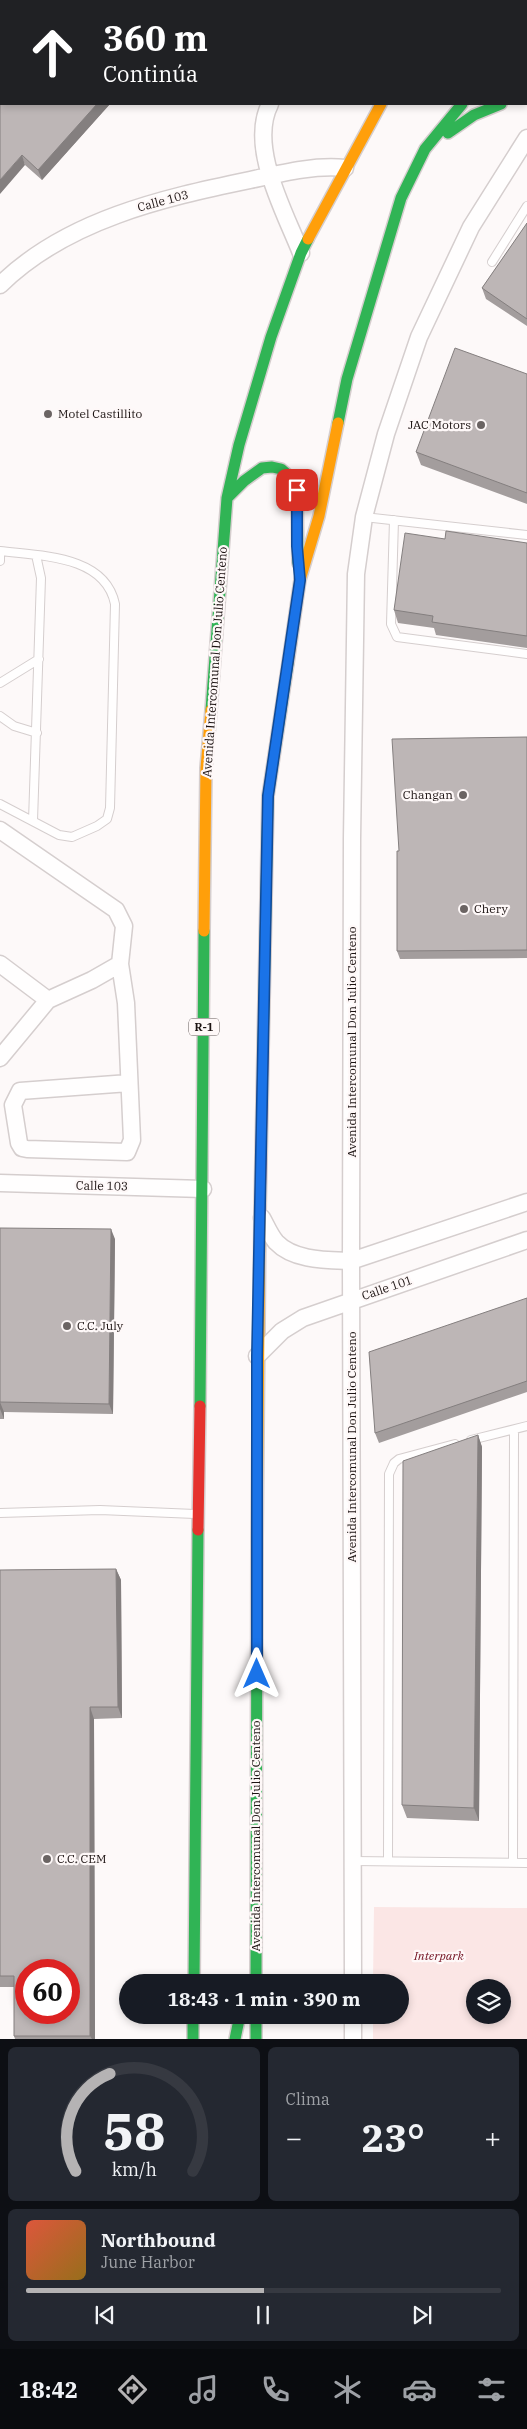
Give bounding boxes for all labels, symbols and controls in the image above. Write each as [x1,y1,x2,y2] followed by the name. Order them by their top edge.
[103,15,208,61] text: 360 m
[20,20,85,85] icon: ahead
[103,59,198,88] text: Continúa
[136,187,190,215] street label: Calle 103
[58,406,143,421] place label: Motel Castillito
[42,408,54,420] marker: Motel Castillito
[408,417,471,432] place label: JAC Motors
[475,419,487,431] marker: JAC Motors
[276,469,318,511] pin
[283,476,311,504] icon: arrive
[199,546,230,778] street label: Avenida Intercomunal Don Julio Centeno
[403,787,453,802] place label: Changan
[457,789,469,801] marker: Changan
[474,901,508,916] place label: Chery
[458,903,470,915] marker: Chery
[344,926,359,1158] street label: Avenida Intercomunal Don Julio Centeno
[189,1019,219,1036] road number: R-1
[76,1178,128,1193] street label: Calle 103
[360,1272,414,1303] street label: Calle 101
[77,1318,124,1333] place label: C.C. July
[61,1320,73,1332] marker: C.C. July
[344,1331,359,1563] street label: Avenida Intercomunal Don Julio Centeno
[230,1647,282,1699] position arrow
[248,1720,263,1952] street label: Avenida Intercomunal Don Julio Centeno
[57,1851,106,1866] place label: C.C. CEM
[41,1853,53,1865] marker: C.C. CEM
[413,1948,465,1963] park label: Interpark
[15,1959,80,2024] speed limit sign: 60
[466,1979,511,2024] map controls
[466,1979,511,2024] button: layers
[168,1987,360,2011] text: 18:43 · 1 min · 390 m
[286,2089,330,2109] text: Clima
[103,2097,165,2164] text: 58
[362,2113,425,2162] text: 23°
[286,2119,302,2156] text: −
[484,2119,501,2156] text: +
[111,2158,156,2181] text: km/h
[101,2228,216,2252] text: Northbound
[101,2252,195,2272] text: June Harbor
[91,2301,119,2329] icon: previous
[249,2301,277,2329] icon: pause
[408,2301,436,2329] icon: next
[115,2372,150,2407] icon: directions
[186,2372,221,2407] icon: music
[258,2372,293,2407] icon: phone
[330,2372,365,2407] icon: climate
[402,2372,437,2407] icon: car
[474,2372,509,2407] icon: filters
[18,2375,78,2404] text: 18:42

